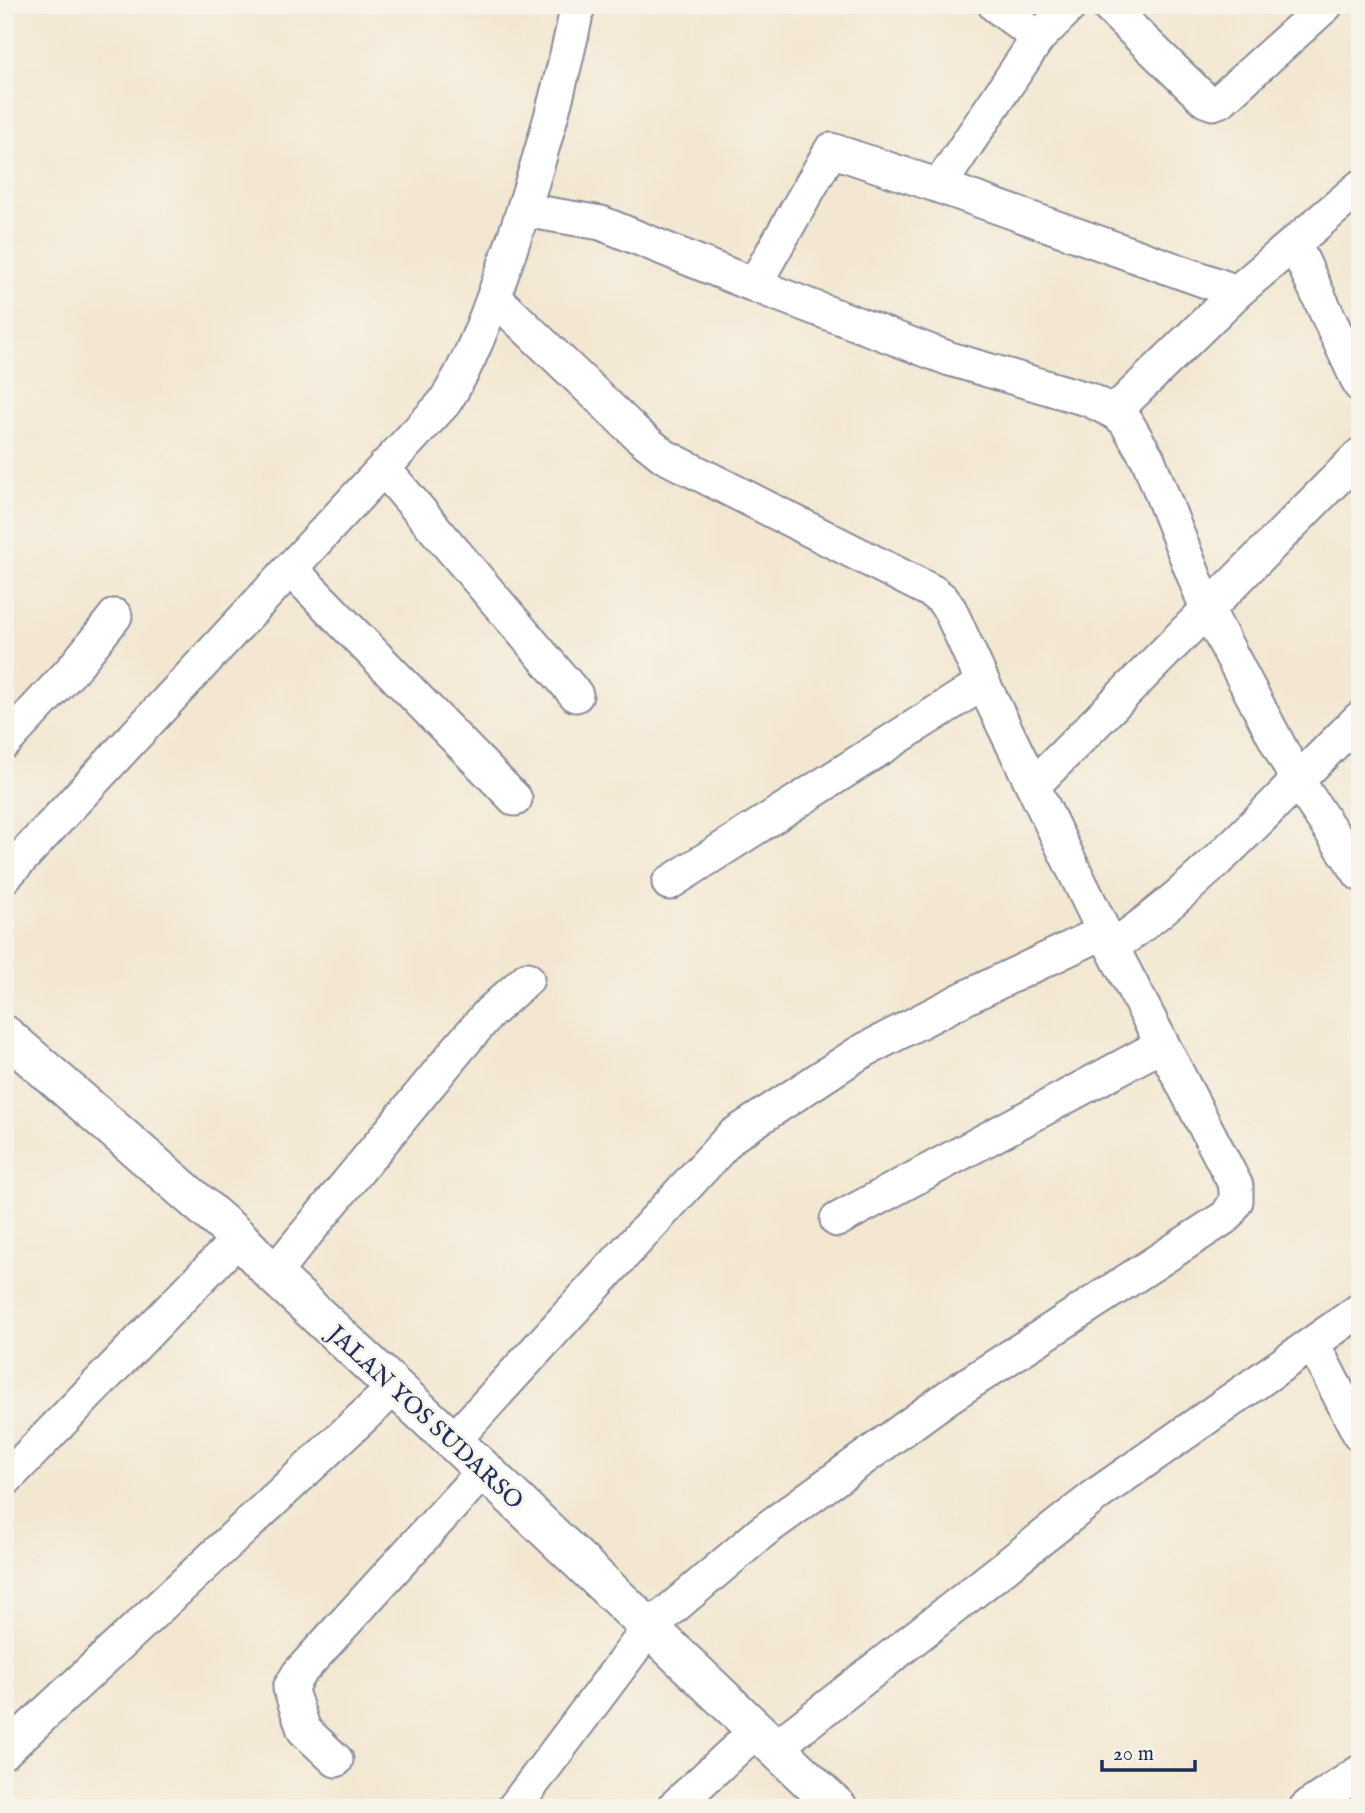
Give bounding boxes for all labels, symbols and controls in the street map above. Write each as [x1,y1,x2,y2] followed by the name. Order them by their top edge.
[319,1317,529,1517] street label: JALAN YOS SUDARSO
[1102,1729,1195,1773] scale bar
[1113,1741,1154,1768] text: 20 m

